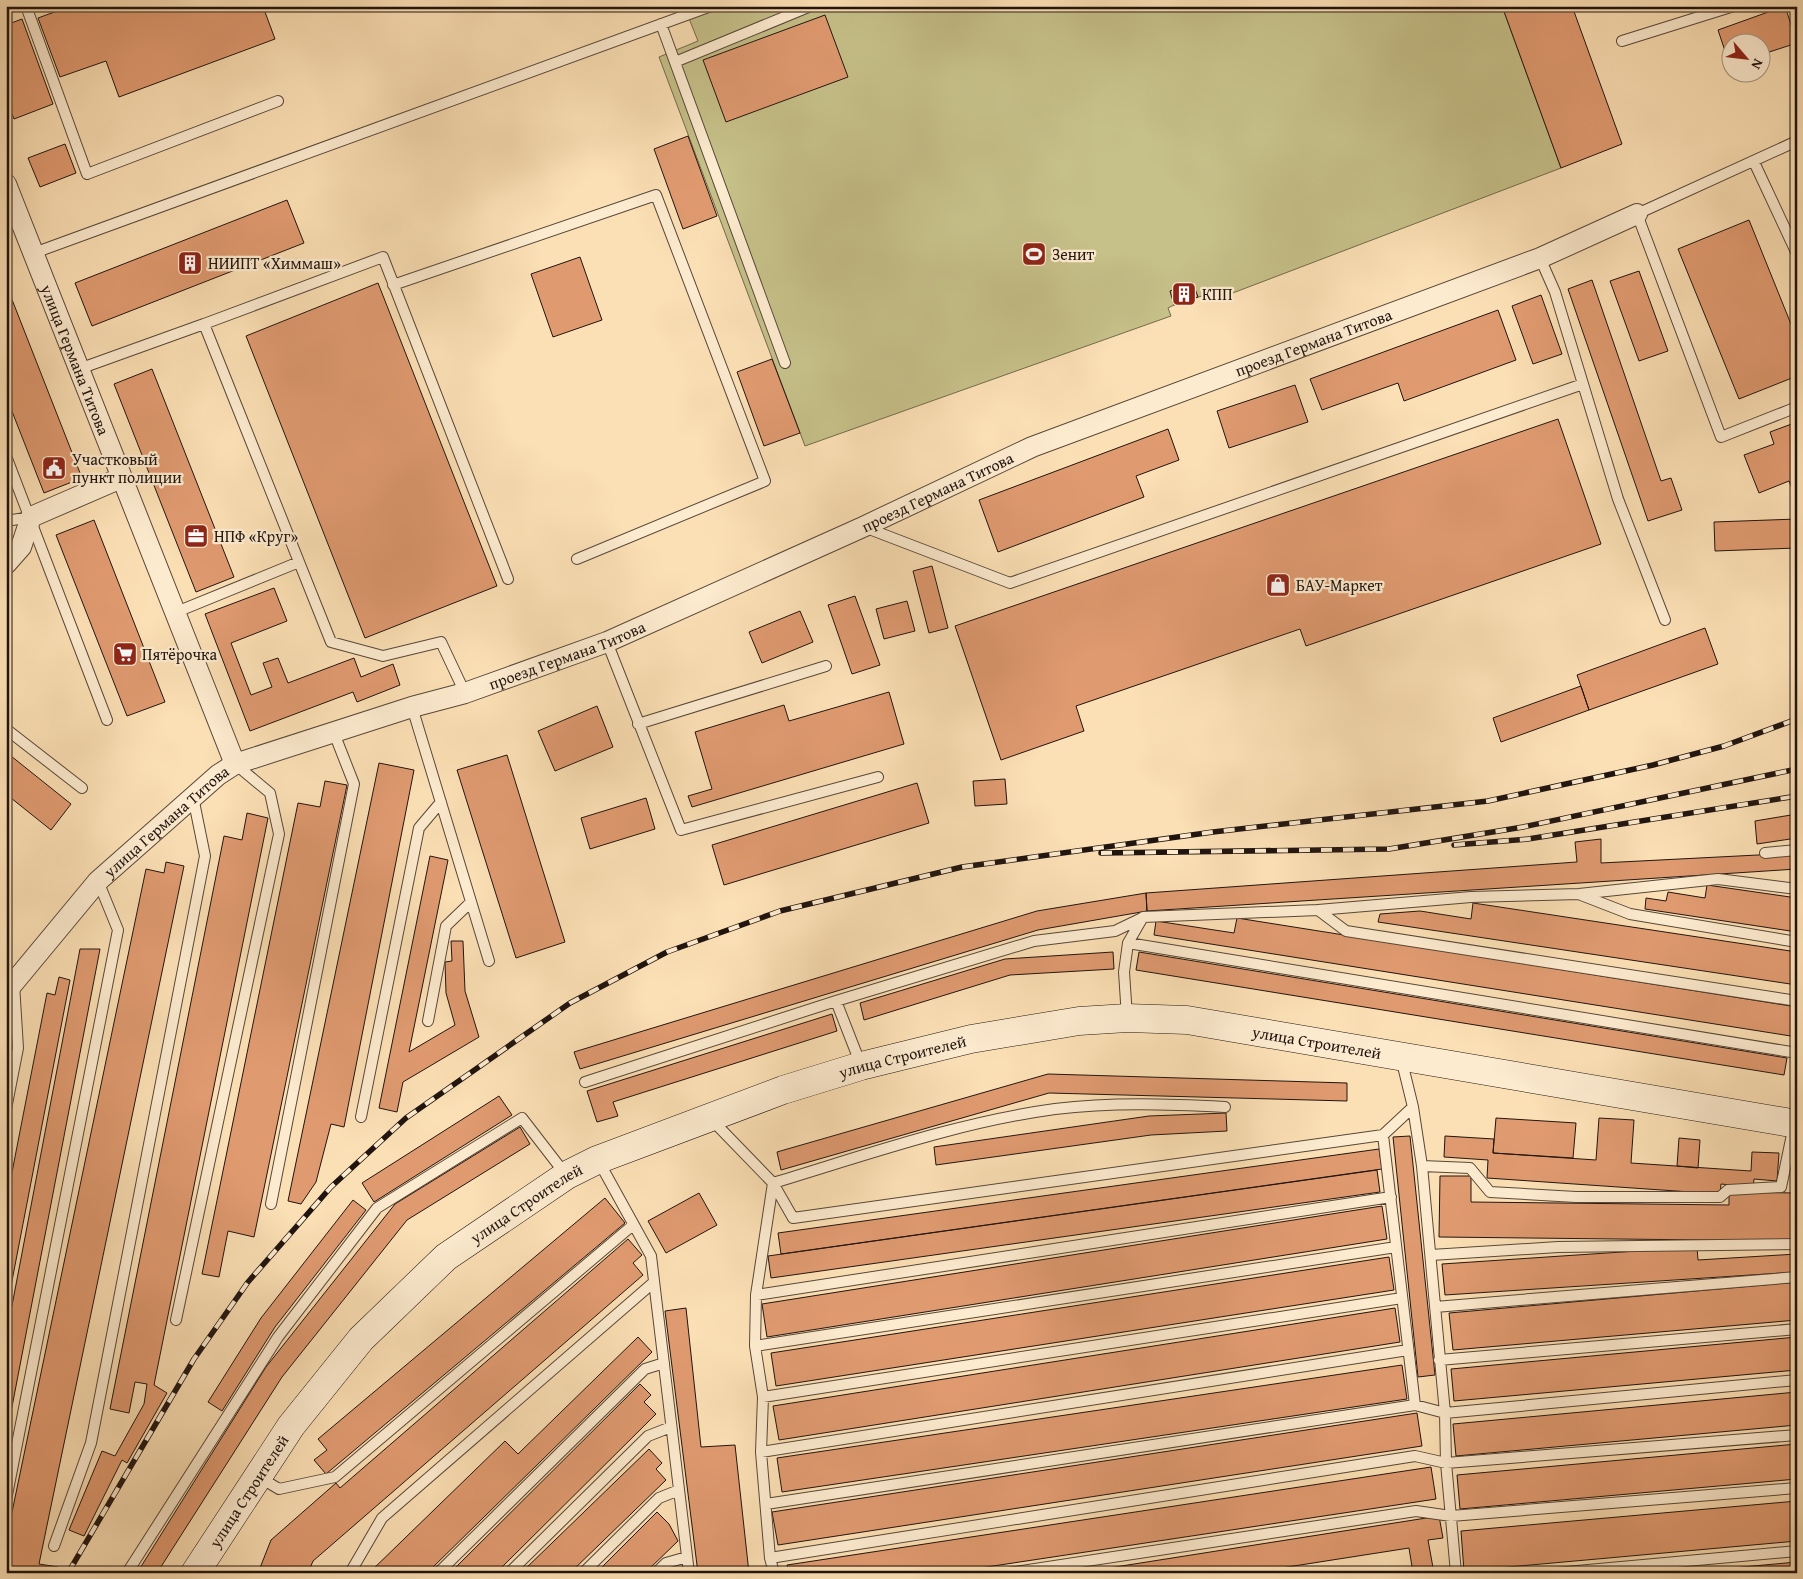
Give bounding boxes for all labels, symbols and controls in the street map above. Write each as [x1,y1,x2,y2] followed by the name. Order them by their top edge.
[1720,32,1770,82] north arrow
[1746,55,1769,73] text: N
[1021,241,1047,267] sports icon: Зенит
[1052,242,1095,266] place label: Зенит
[177,250,203,276] building icon: НИИПТ «Химмаш»
[208,251,341,275] place label: НИИПТ «Химмаш»
[35,280,116,439] street label: улица Германа Титова
[1171,281,1197,307] building icon: КПП
[1202,282,1232,306] place label: КПП
[1231,302,1396,382] street label: проезд Германа Титова
[857,445,1018,538] street label: проезд Германа Титова
[72,447,182,489] place label: Участковый пункт полиции
[41,455,67,481] public building icon: Участковый пункт полиции
[183,523,209,549] office icon: НПФ «Круг»
[214,524,298,548] place label: НПФ «Круг»
[1265,572,1291,598] shop icon: БАУ-Маркет
[1296,573,1383,597] place label: БАУ-Маркет
[485,614,649,696] street label: проезд Германа Титова
[112,641,138,667] supermarket icon: Пятёрочка
[142,642,217,666] place label: Пятёрочка
[97,759,234,883] street label: улица Германа Титова
[1249,1019,1384,1065] street label: улица Строителей
[835,1029,969,1084] street label: улица Строителей
[464,1157,587,1250] street label: улица Строителей
[202,1429,295,1553] street label: улица Строителей

